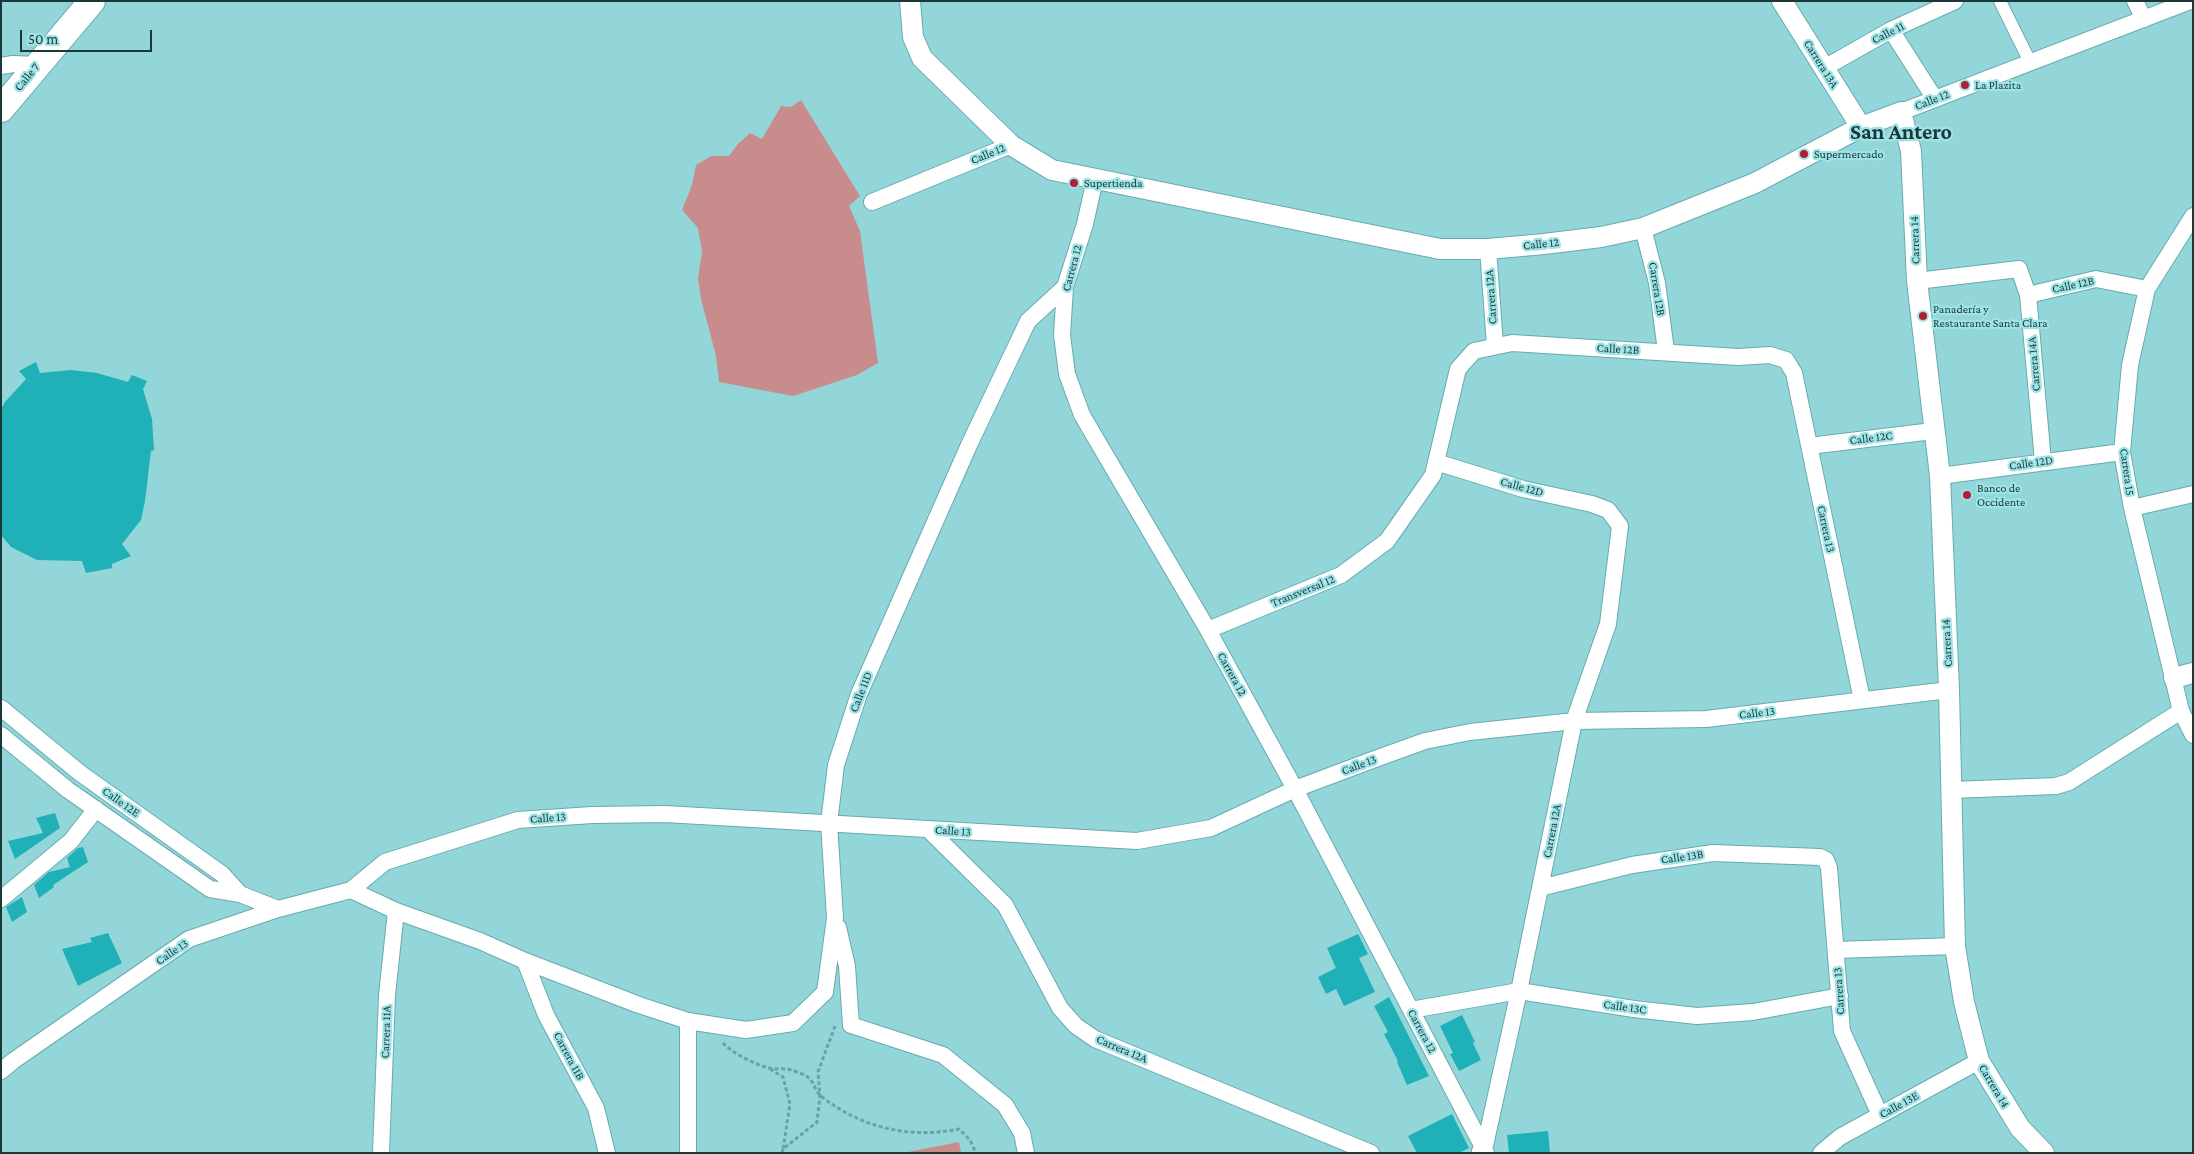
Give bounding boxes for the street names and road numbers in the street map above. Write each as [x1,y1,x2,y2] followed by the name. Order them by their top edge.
[1869,19,1907,47] street label: Calle 11
[1800,37,1842,91] street label: Carrera 13A
[11,60,43,94] street label: Calle 7
[1913,87,1951,113] street label: Calle 12
[969,141,1007,167] street label: Calle 12
[1907,216,1923,264] street label: Carrera 14
[1522,235,1560,253] street label: Calle 12
[1059,243,1085,293] street label: Carrera 12
[1646,261,1668,317] street label: Carrera 12B
[1482,269,1500,325] street label: Carrera 12A
[2051,274,2095,296] street label: Calle 12B
[2024,336,2044,392] street label: Carrera 14A
[1596,341,1640,357] street label: Calle 12B
[1849,428,1893,448] street label: Calle 12C
[2117,447,2137,497] street label: Carrera 15
[2008,453,2054,473] street label: Calle 12D
[1499,474,1545,500] street label: Calle 12D
[1814,504,1838,554] street label: Carrera 13
[1269,572,1337,610] street label: Transversal 12
[1939,619,1955,667] street label: Carrera 14
[1214,650,1250,698] street label: Carrera 12
[847,670,875,714] street label: Calle 11D
[1738,704,1776,722] street label: Calle 13
[1340,752,1378,778] street label: Calle 13
[99,784,143,820] street label: Calle 12E
[1540,803,1564,859] street label: Carrera 12A
[530,810,566,826] street label: Calle 13
[935,823,971,839] street label: Calle 13
[1660,847,1704,867] street label: Calle 13B
[153,936,191,968] street label: Calle 13
[1830,967,1848,1015] street label: Carrera 13
[1603,997,1647,1017] street label: Calle 13C
[378,1005,394,1059] street label: Carrera 11A
[1404,1007,1440,1055] street label: Carrera 12
[550,1029,588,1083] street label: Carrera 11B
[1094,1032,1150,1066] street label: Carrera 12A
[1975,1062,2013,1110] street label: Carrera 14
[1877,1088,1921,1122] street label: Calle 13E

